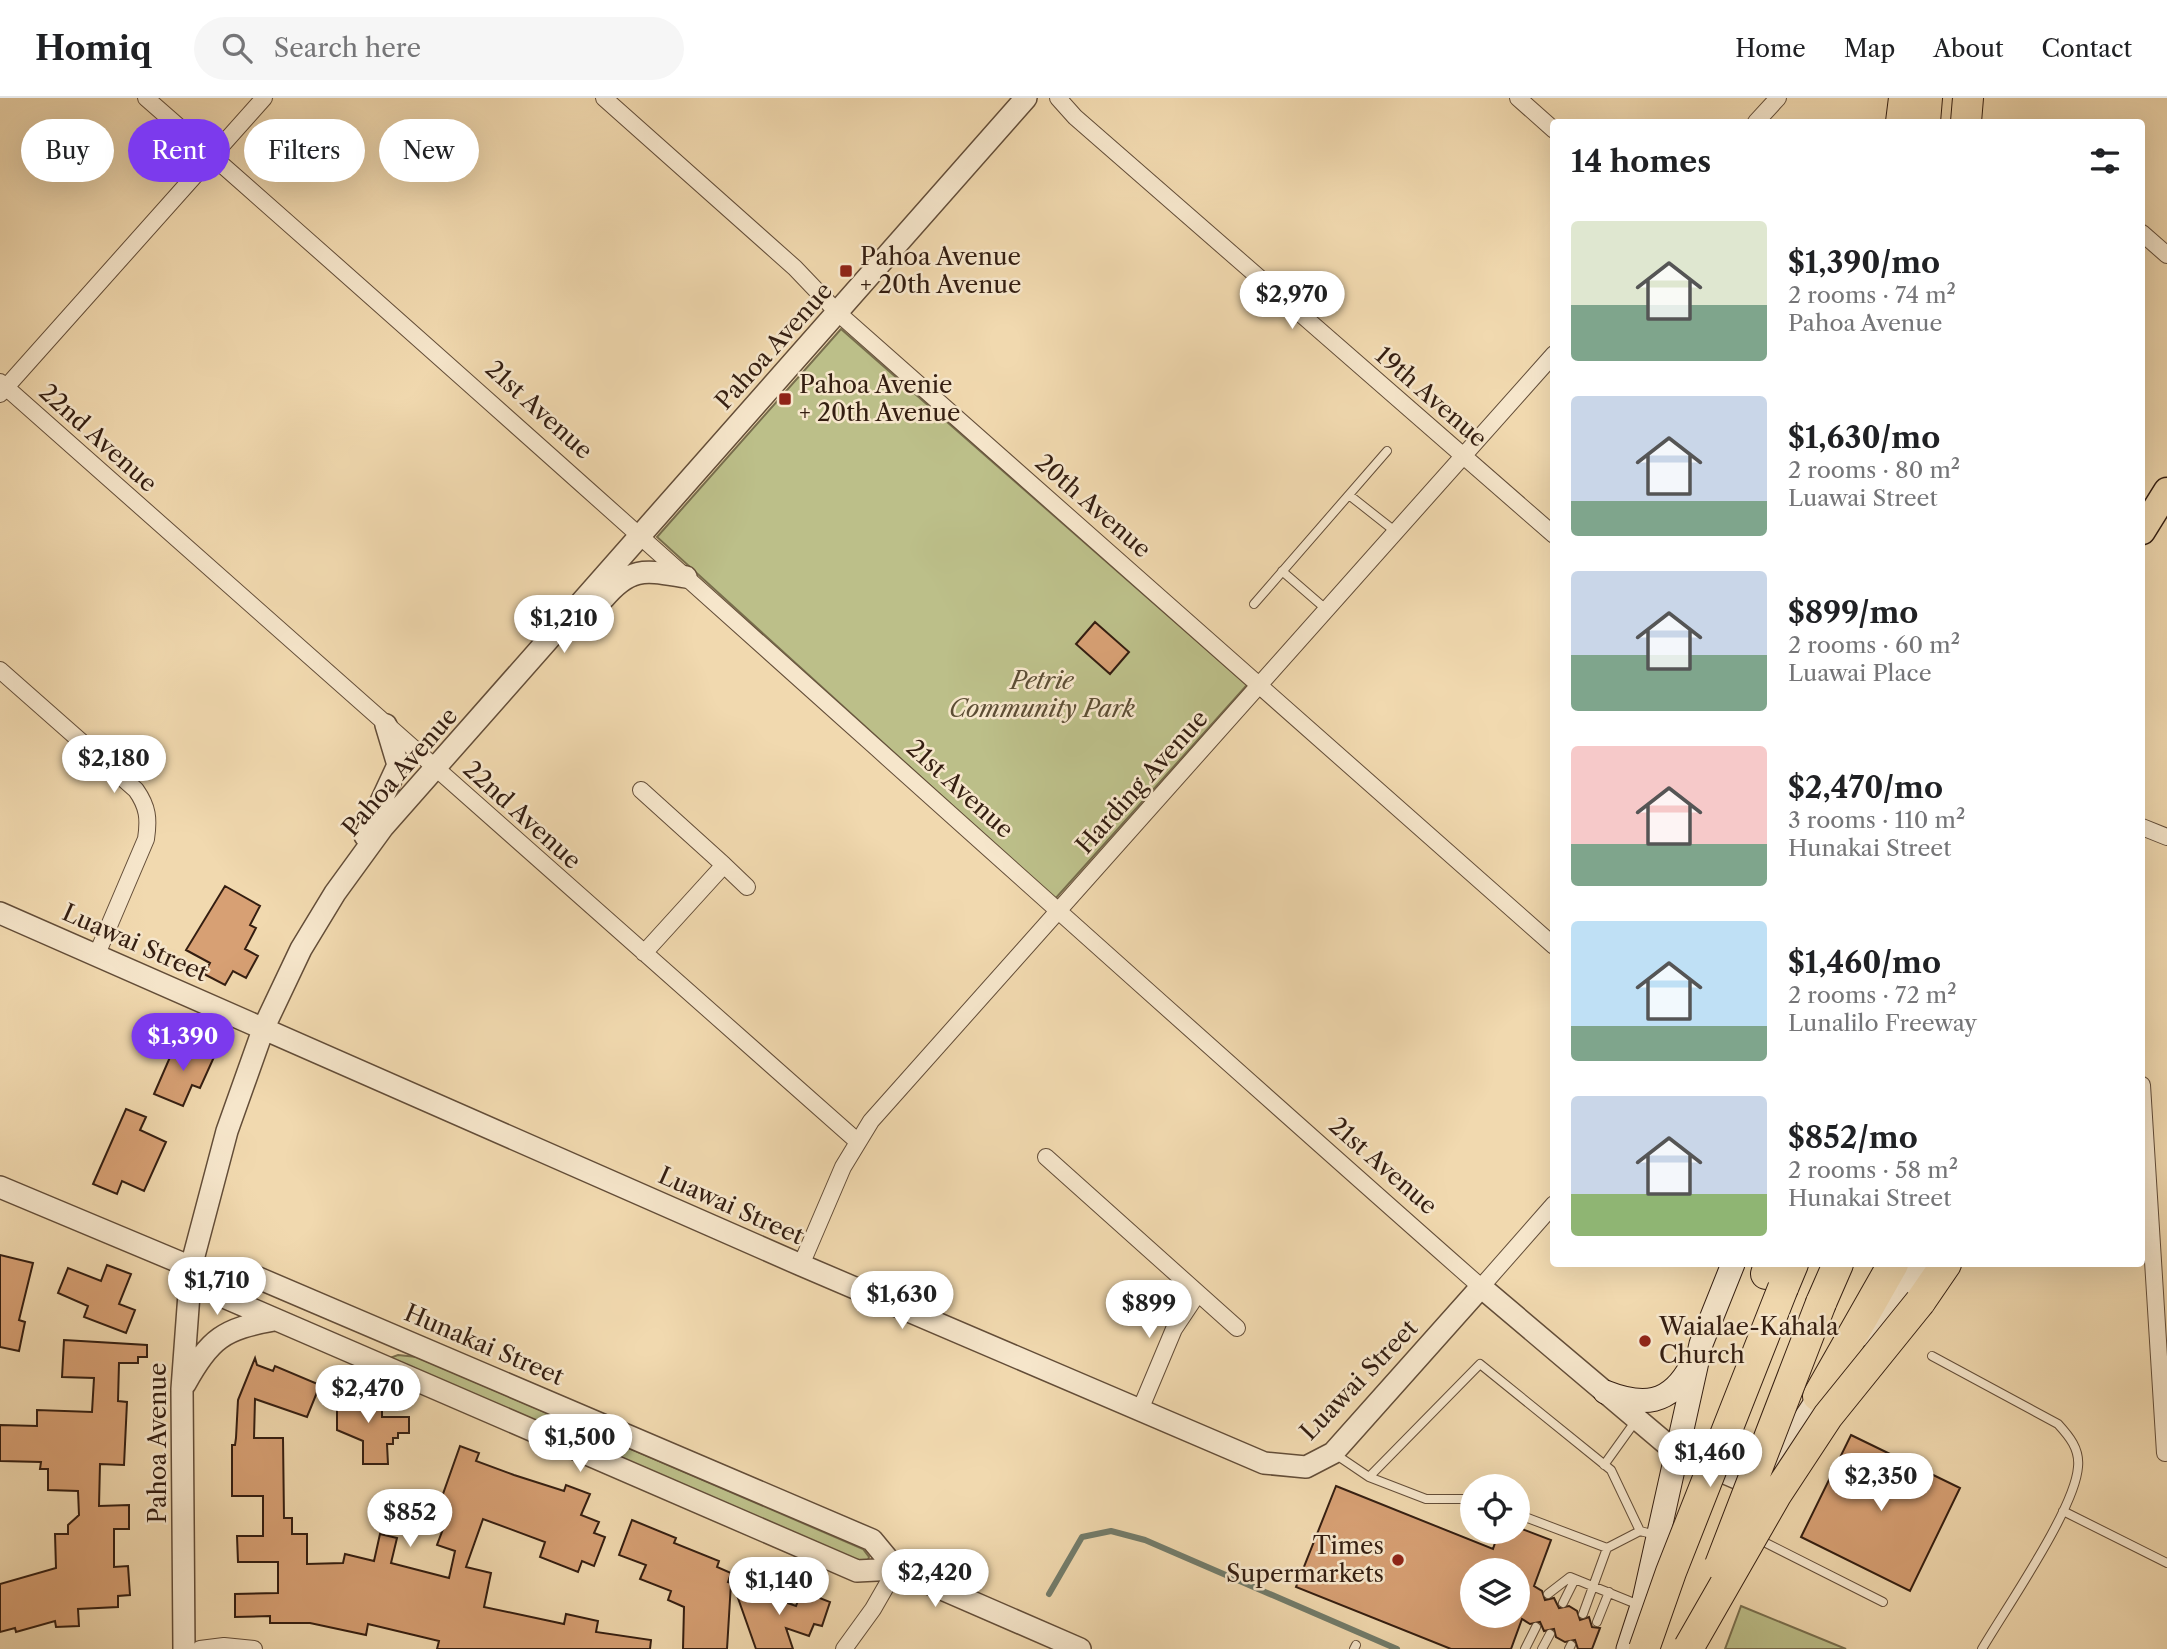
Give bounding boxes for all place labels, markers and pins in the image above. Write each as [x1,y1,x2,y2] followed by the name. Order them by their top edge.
[860,242,1022,299] place label: Pahoa Avenue + 20th Avenue
[838,263,854,279] marker: Pahoa Avenue + 20th Avenue
[1235,272,1349,331] pin: $2,970
[799,370,961,427] place label: Pahoa Avenie + 20th Avenue
[777,391,793,407] marker: Pahoa Avenie + 20th Avenue
[507,596,621,655] pin: $1,210
[57,736,171,795] pin: $2,180
[126,1014,240,1073] pin: $1,390
[160,1258,274,1317] pin: $1,710
[845,1272,959,1331] pin: $1,630
[1108,1280,1190,1340] pin: $899
[1658,1312,1839,1369] place label: Waialae-Kahala Church
[1637,1333,1653,1349] marker: Waialae-Kahala Church
[311,1366,425,1425] pin: $2,470
[523,1414,637,1474] pin: $1,500
[1653,1430,1767,1489] pin: $1,460
[1824,1454,1938,1513] pin: $2,350
[369,1490,451,1549] pin: $852
[1226,1531,1384,1588] place label: Times Supermarkets
[878,1550,992,1609] pin: $2,420
[1390,1552,1406,1568] marker: Times Supermarkets
[722,1558,836,1617] pin: $1,140

